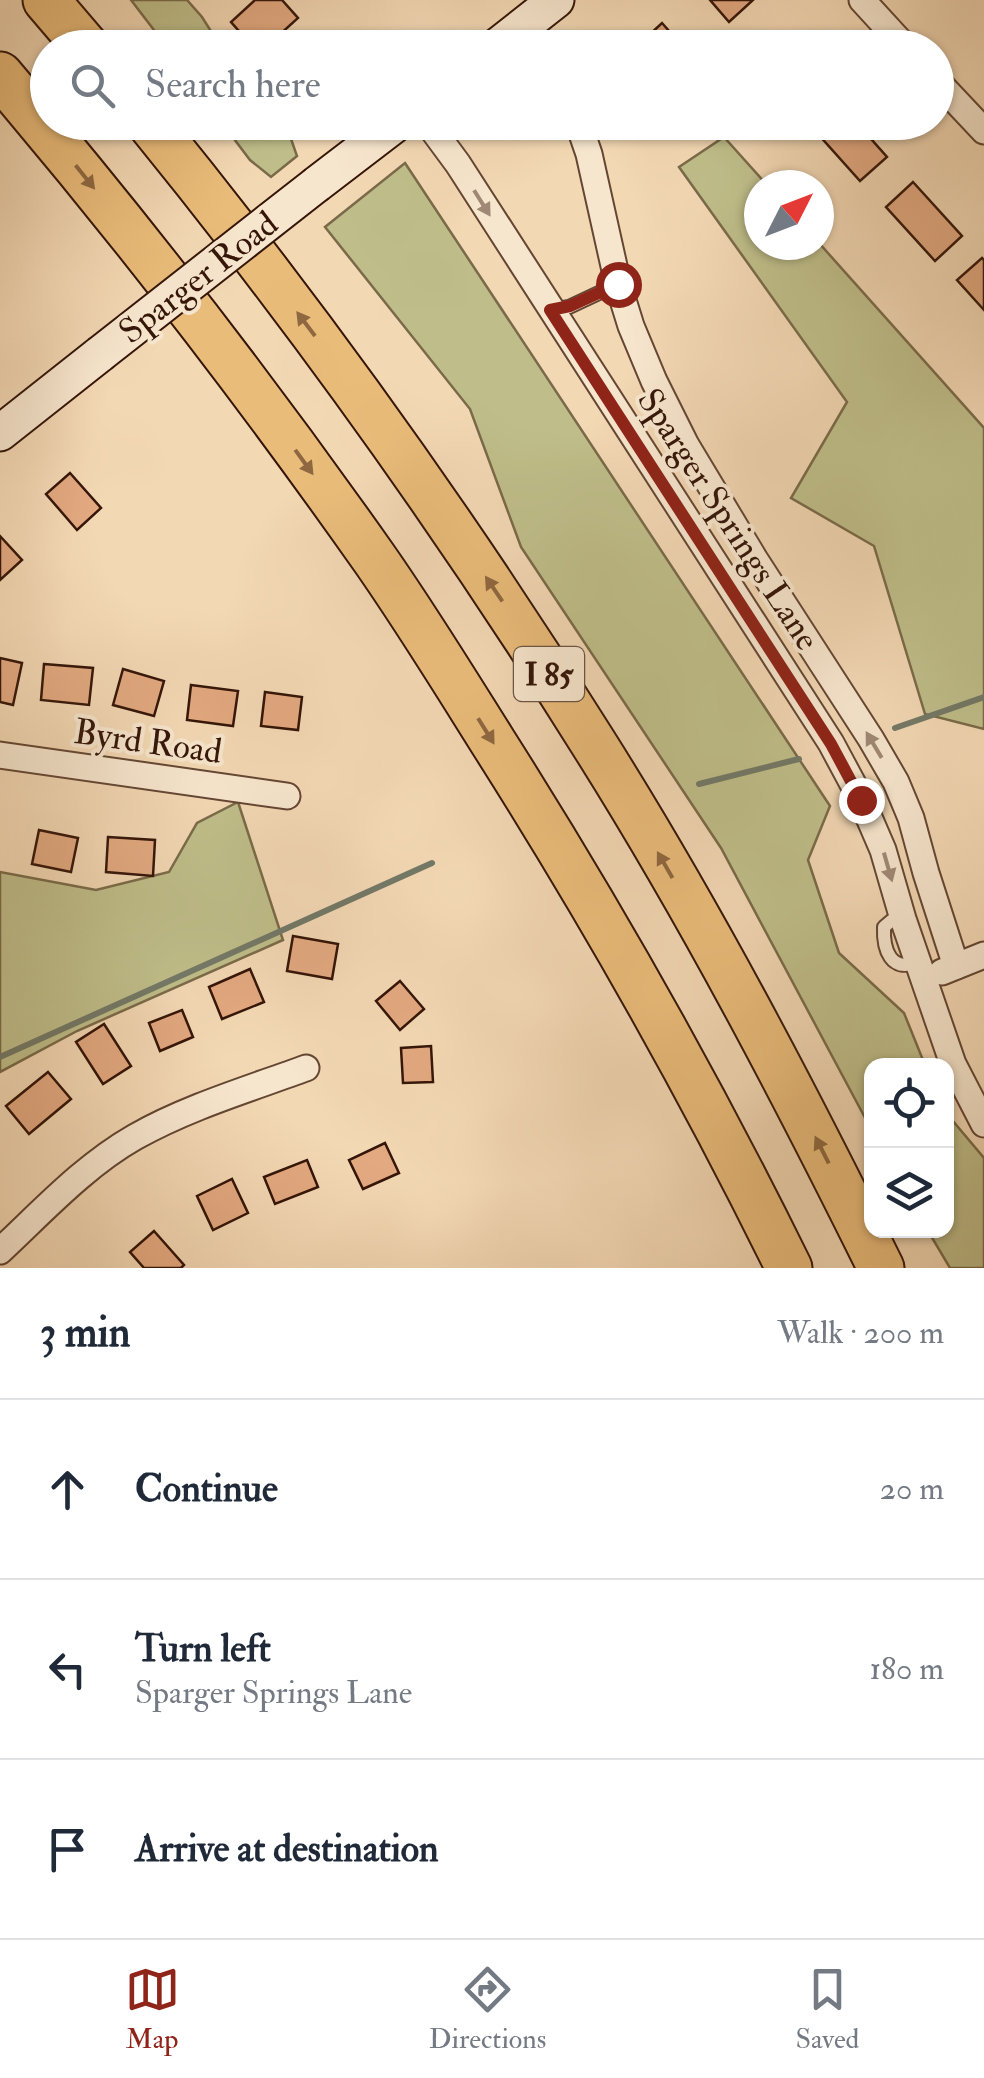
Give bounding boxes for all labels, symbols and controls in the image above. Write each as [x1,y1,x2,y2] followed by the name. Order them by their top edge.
[30,30,954,140] search box
[65,58,120,113] icon: search
[145,61,321,109] text: Search here
[74,164,95,189] one-way arrow
[744,170,834,260] north arrow
[473,189,491,217] one-way arrow
[110,202,287,354] street label: Sparger Road
[596,262,642,308] route start
[297,311,317,337] one-way arrow
[627,380,829,659] street label: Sparger Springs Lane
[294,449,314,475] one-way arrow
[485,576,503,603] one-way arrow
[514,647,584,701] road number: I 85
[71,710,225,774] street label: Byrd Road
[477,717,495,745] one-way arrow
[866,731,883,759] one-way arrow
[839,778,885,824] route end
[657,851,675,879] one-way arrow
[881,853,896,883] one-way arrow
[864,1058,954,1238] map controls
[864,1058,954,1148] button: locate
[814,1135,831,1164] one-way arrow
[864,1148,954,1238] button: layers
[40,1307,130,1359] text: 3 min
[777,1313,944,1353] text: Walk · 200 m
[40,1462,95,1517] icon: ahead
[135,1465,278,1513] text: Continue
[880,1469,944,1509] text: 20 m
[135,1625,271,1673] text: Turn left
[40,1642,95,1697] icon: left
[870,1649,944,1689] text: 180 m
[135,1673,412,1713] text: Sparger Springs Lane
[40,1822,95,1877] icon: arrive
[135,1825,439,1873] text: Arrive at destination
[125,1962,180,2057] tab: Map
[429,1962,546,2057] tab: Directions
[795,1962,859,2057] tab: Saved

